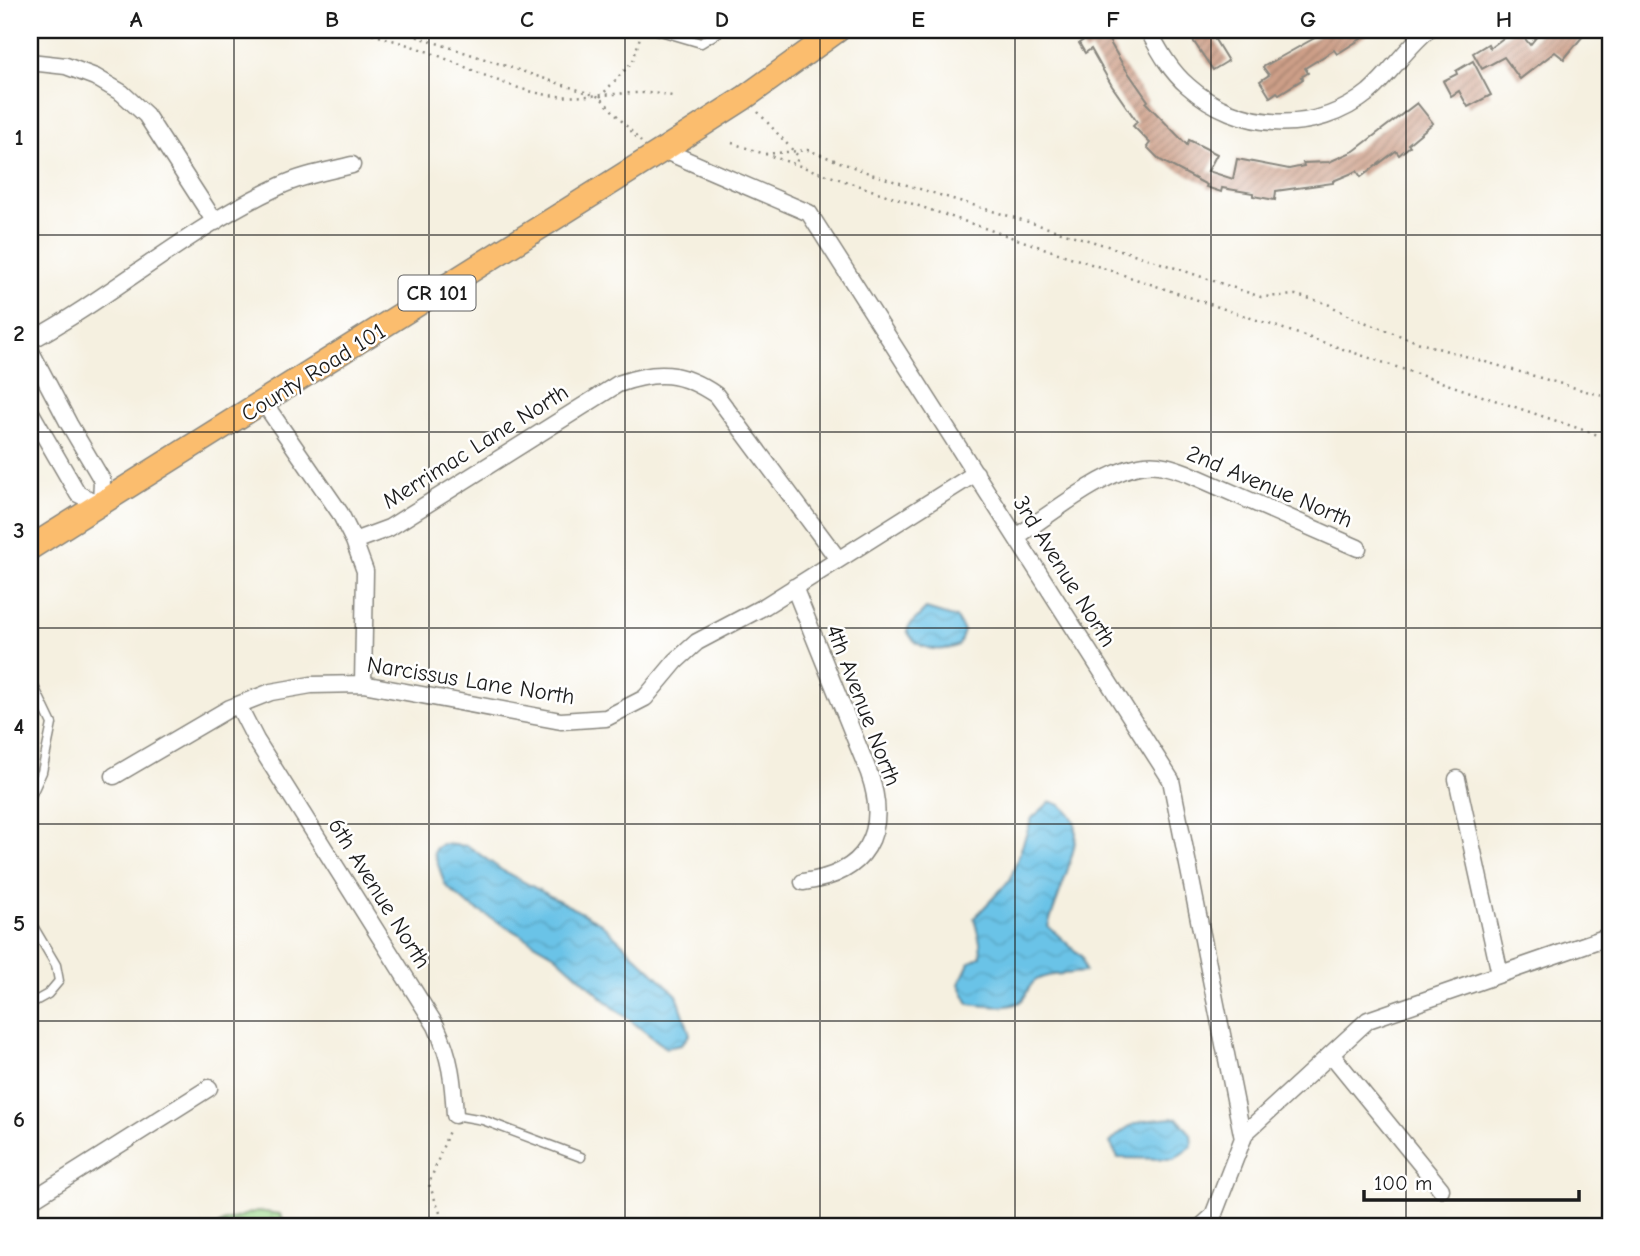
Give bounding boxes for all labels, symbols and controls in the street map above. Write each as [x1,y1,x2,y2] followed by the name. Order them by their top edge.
[130,6,143,33] text: A
[325,6,339,33] text: B
[520,6,534,33] text: C
[715,6,729,33] text: D
[911,6,925,33] text: E
[1106,6,1120,33] text: F
[1300,6,1316,33] text: G
[1496,6,1512,33] text: H
[14,124,24,151] text: 1
[398,276,476,310] road number: CR 101
[236,317,390,428] street label: County Road 101
[13,320,25,347] text: 2
[377,378,573,515] street label: Merrimac Lane North
[1183,439,1357,534] street label: 2nd Avenue North
[1007,491,1122,652] street label: 3rd Avenue North
[13,517,25,544] text: 3
[820,621,907,790] street label: 4th Avenue North
[365,651,577,710] street label: Narcissus Lane North
[14,713,25,740] text: 4
[323,813,437,973] street label: 6th Avenue North
[13,910,25,937] text: 5
[13,1106,25,1133] text: 6
[1364,1158,1579,1202] scale bar
[1374,1171,1432,1195] text: 100 m

